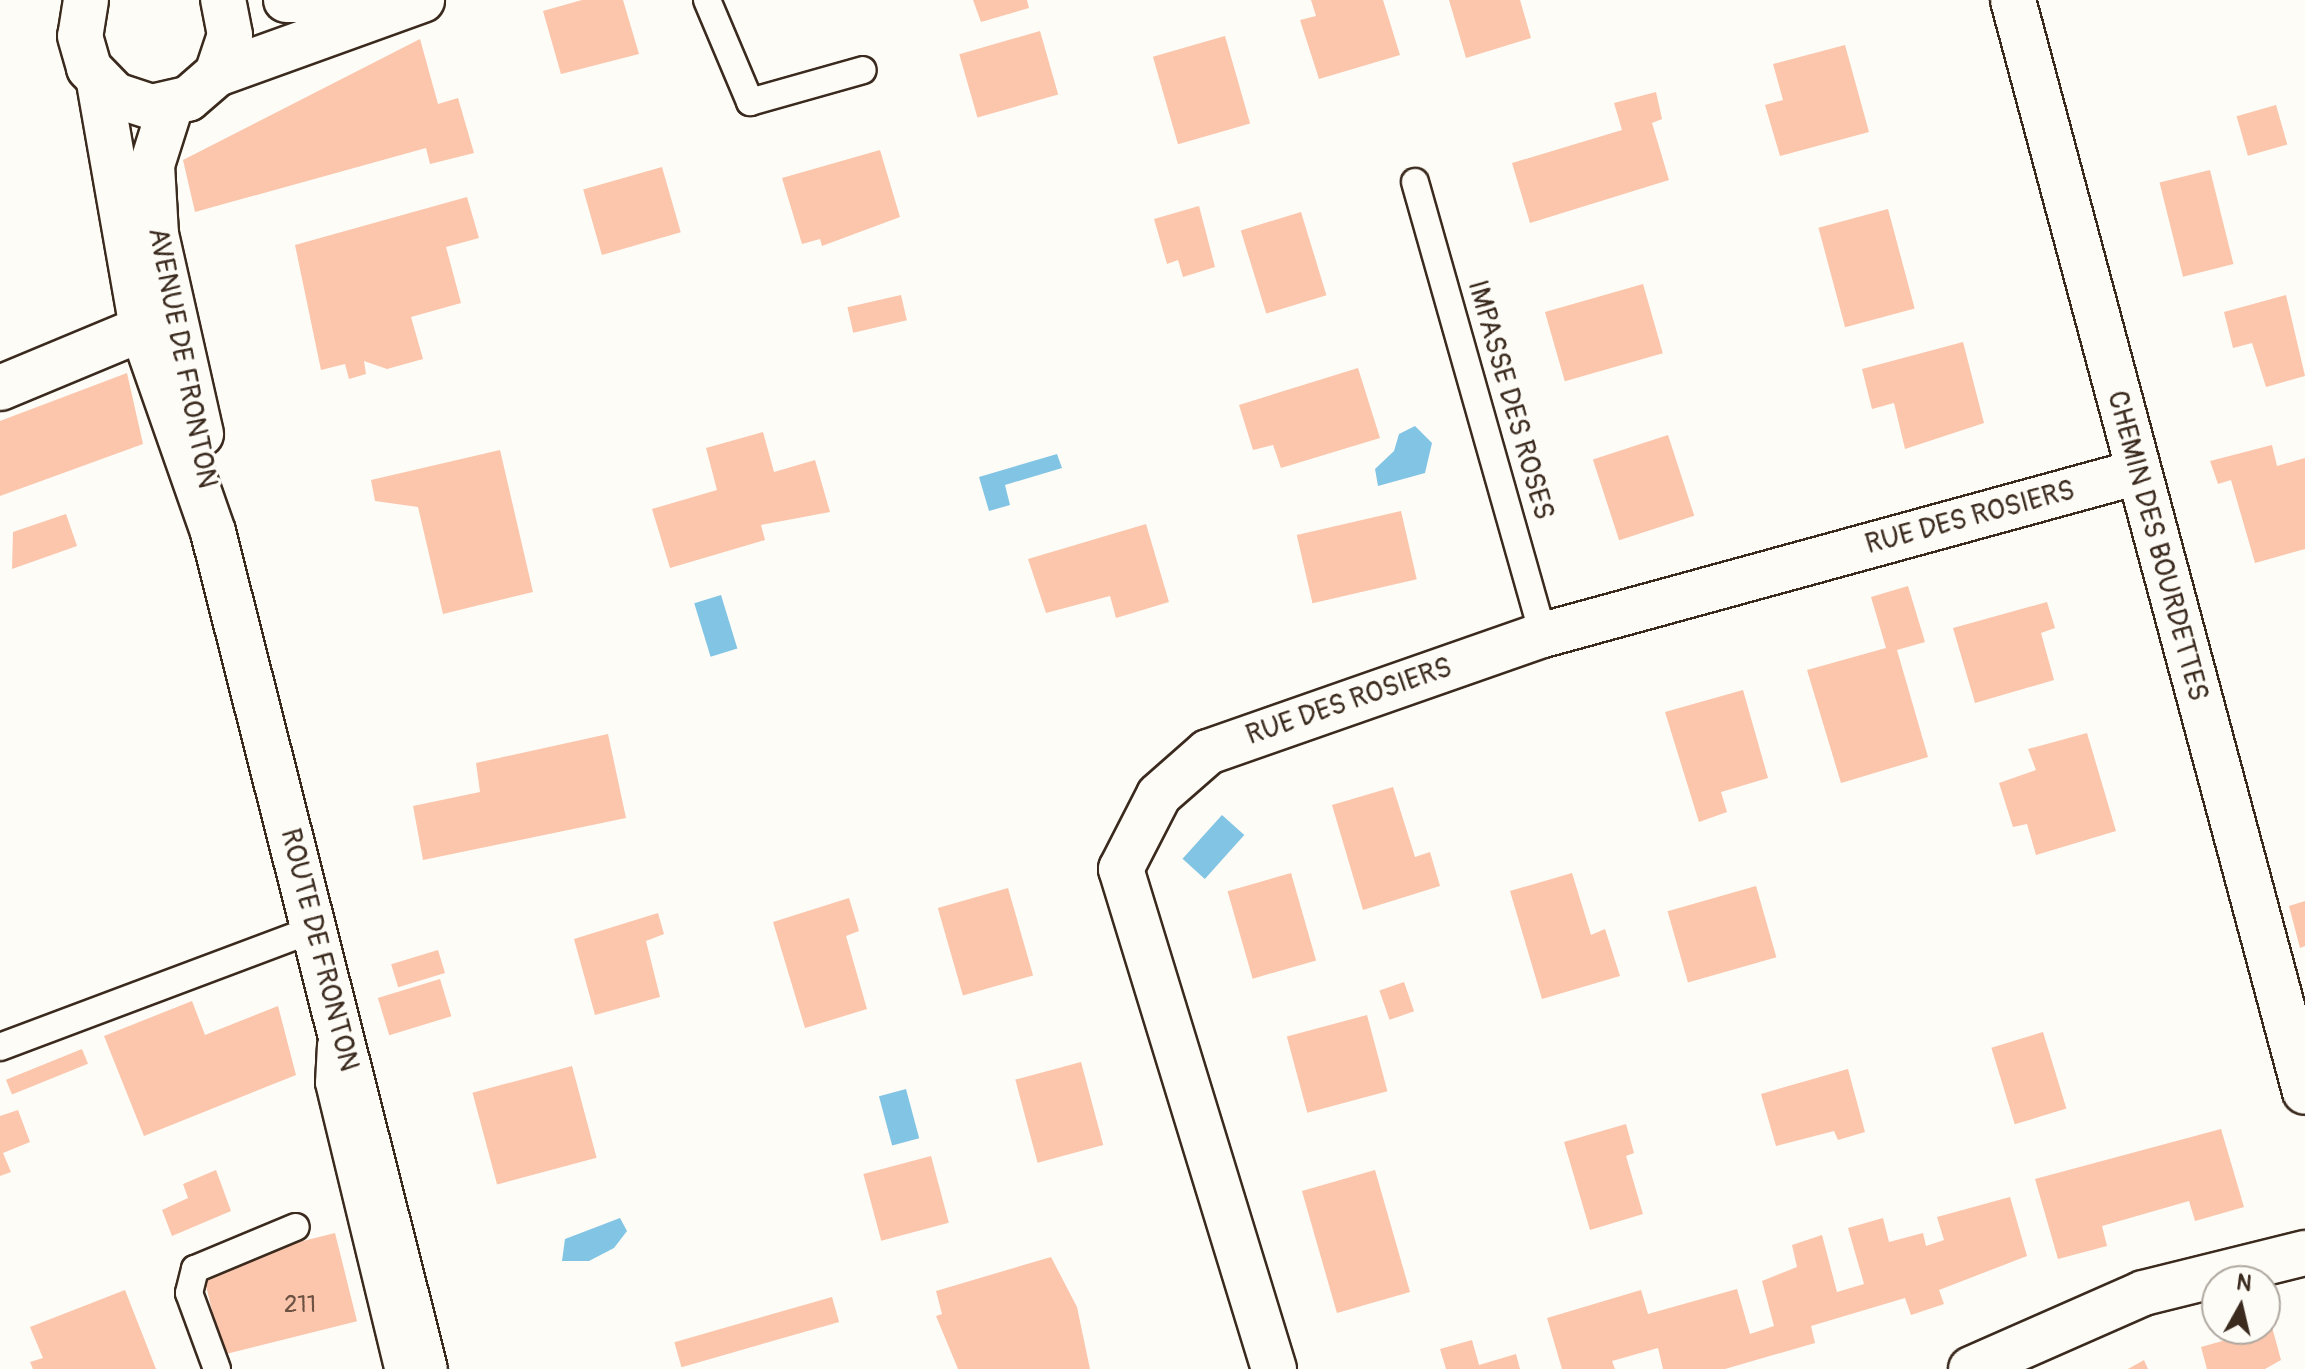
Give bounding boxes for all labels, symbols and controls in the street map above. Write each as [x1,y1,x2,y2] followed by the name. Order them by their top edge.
[140,225,224,491] street label: AVENUE DE FRONTON
[1460,276,1560,524] street label: IMPASSE DES ROSES
[2099,387,2215,705] street label: CHEMIN DES BOURDETTES
[1862,474,2078,562] street label: RUE DES ROSIERS
[1242,651,1456,753] street label: RUE DES ROSIERS
[273,825,365,1075] street label: ROUTE DE FRONTON
[2201,1265,2281,1345] north arrow
[2235,1268,2253,1298] text: N
[284,1291,316,1319] house number: 211

